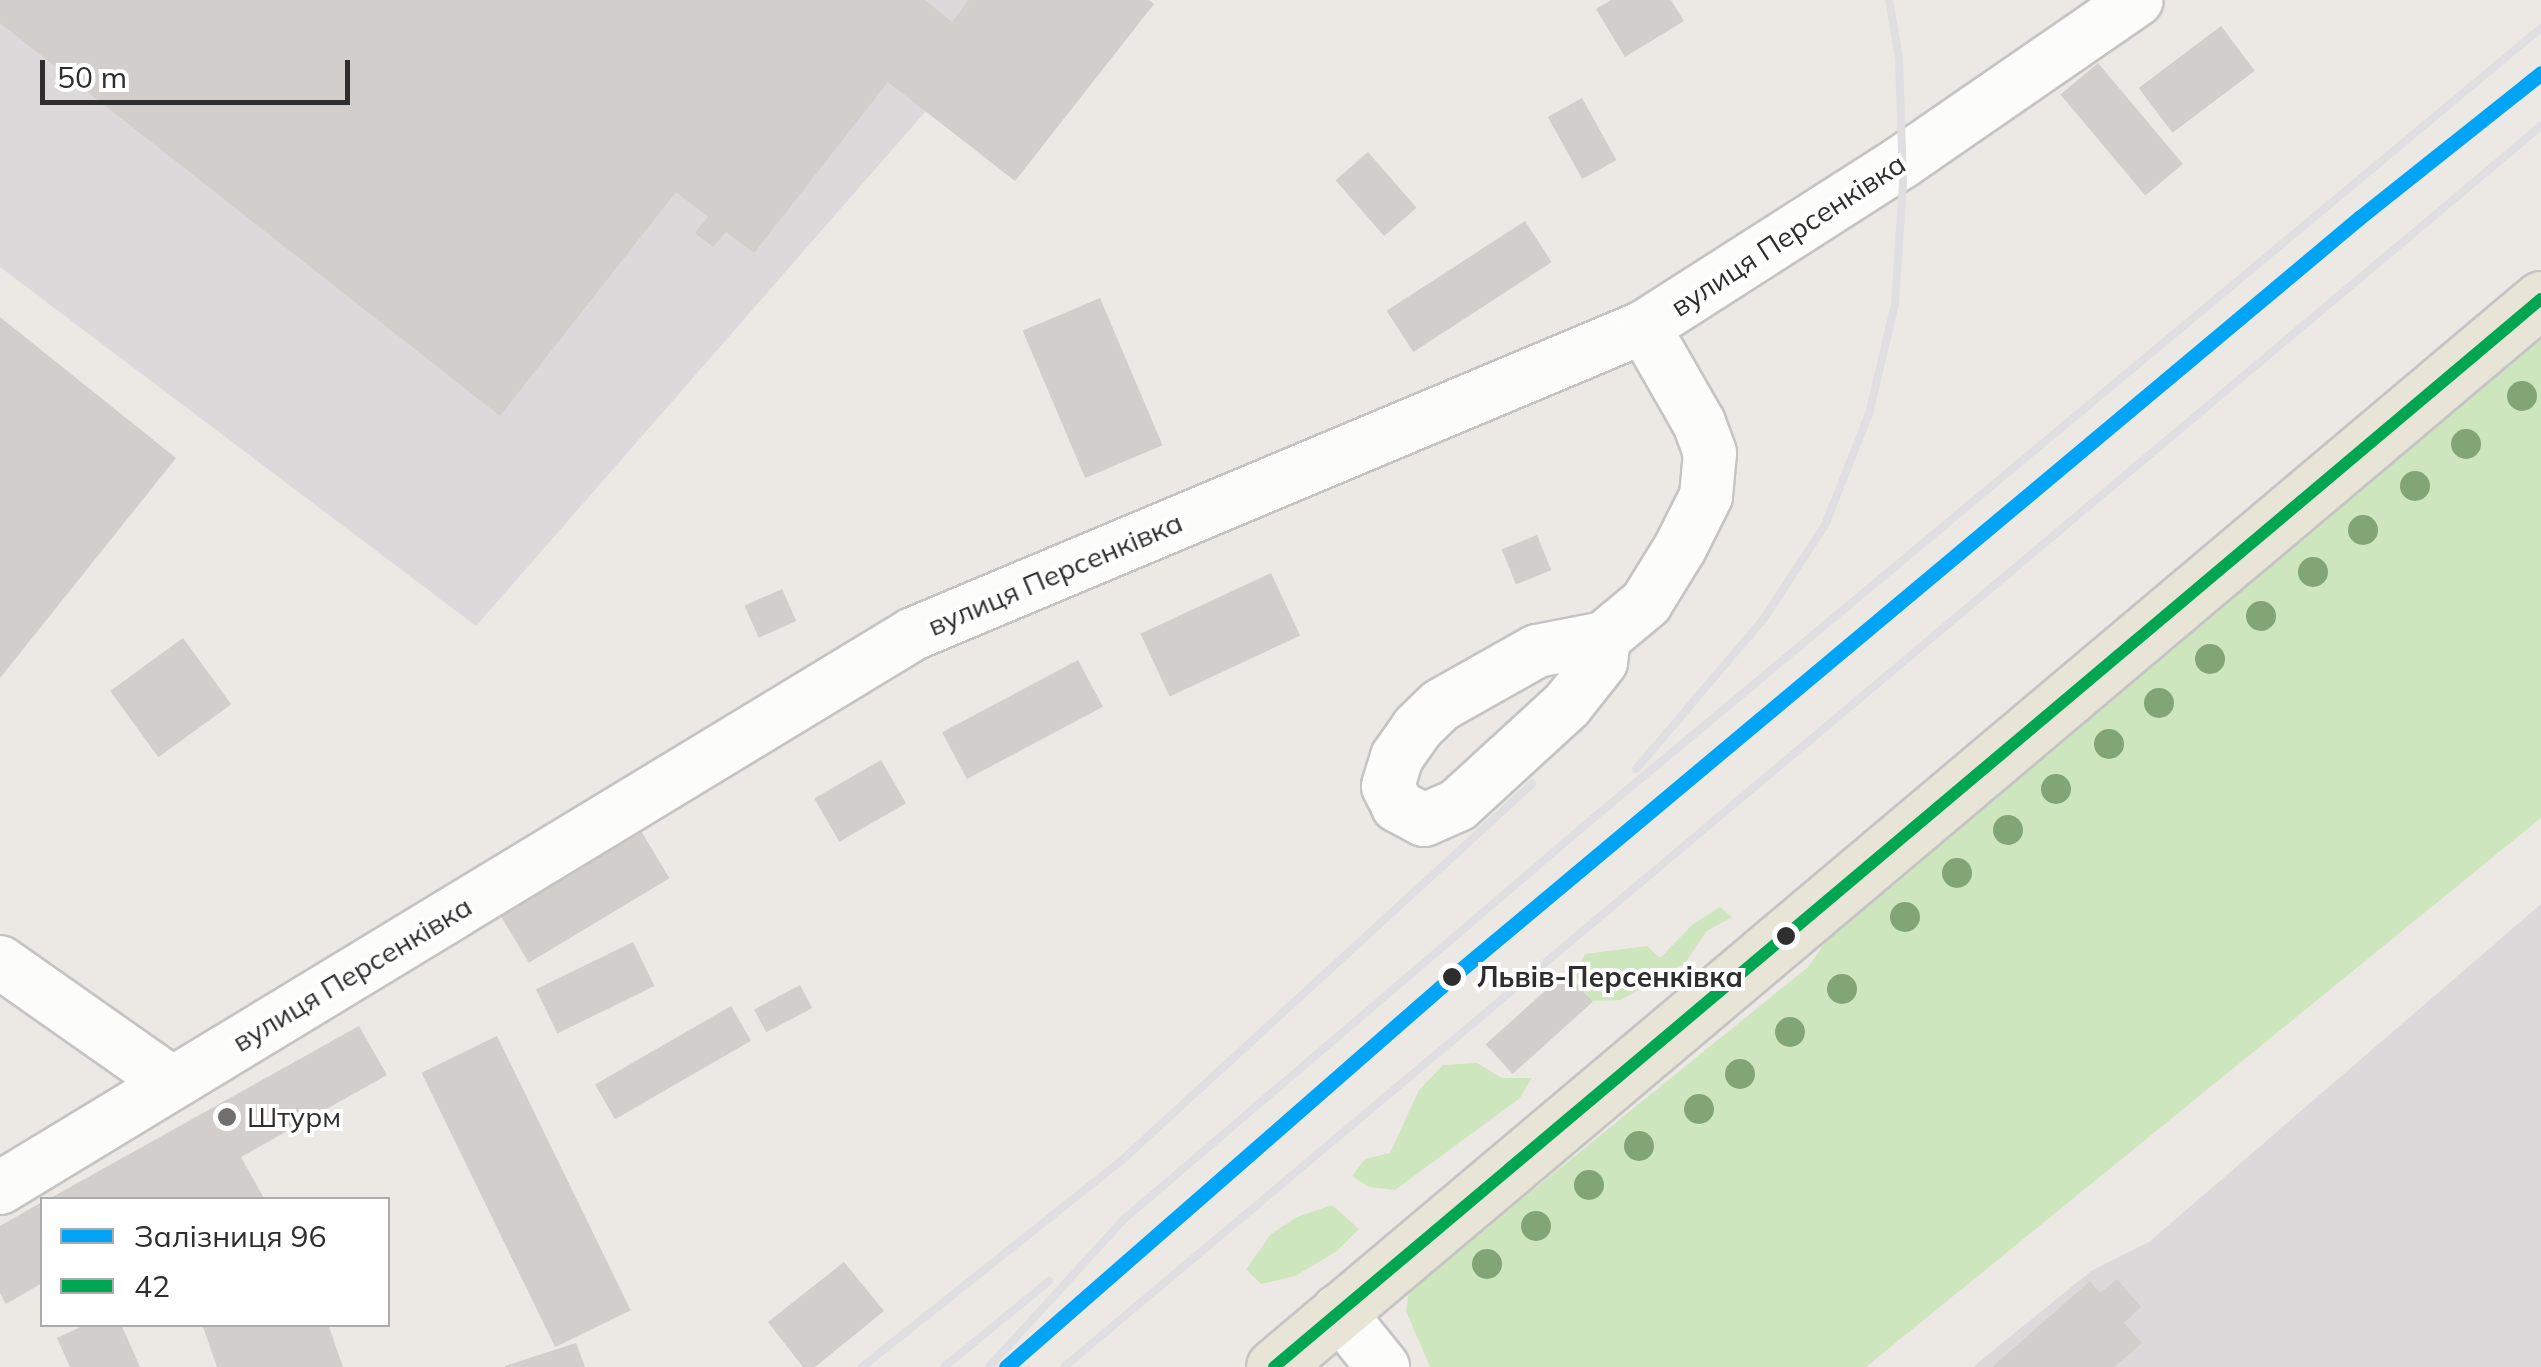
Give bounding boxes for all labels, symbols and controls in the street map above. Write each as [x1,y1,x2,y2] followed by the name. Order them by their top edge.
[45,40,355,102] scale bar
[57,58,127,96] text: 50 m
[1664,147,1912,323] street label: вулиця Персенківка
[923,505,1187,643] street label: вулиця Персенківка
[226,889,478,1059] street label: вулиця Персенківка
[1776,926,1796,946] unlabelled marker
[1477,960,1743,994] place label: Львів-Персенківка
[1436,961,1468,993] marker: Львів-Персенківка
[247,1100,341,1134] place label: Штурм
[216,1106,238,1128] marker: Штурм
[40,1197,390,1327] legend
[134,1217,327,1255] text: Залізниця 96
[134,1267,170,1305] text: 42

